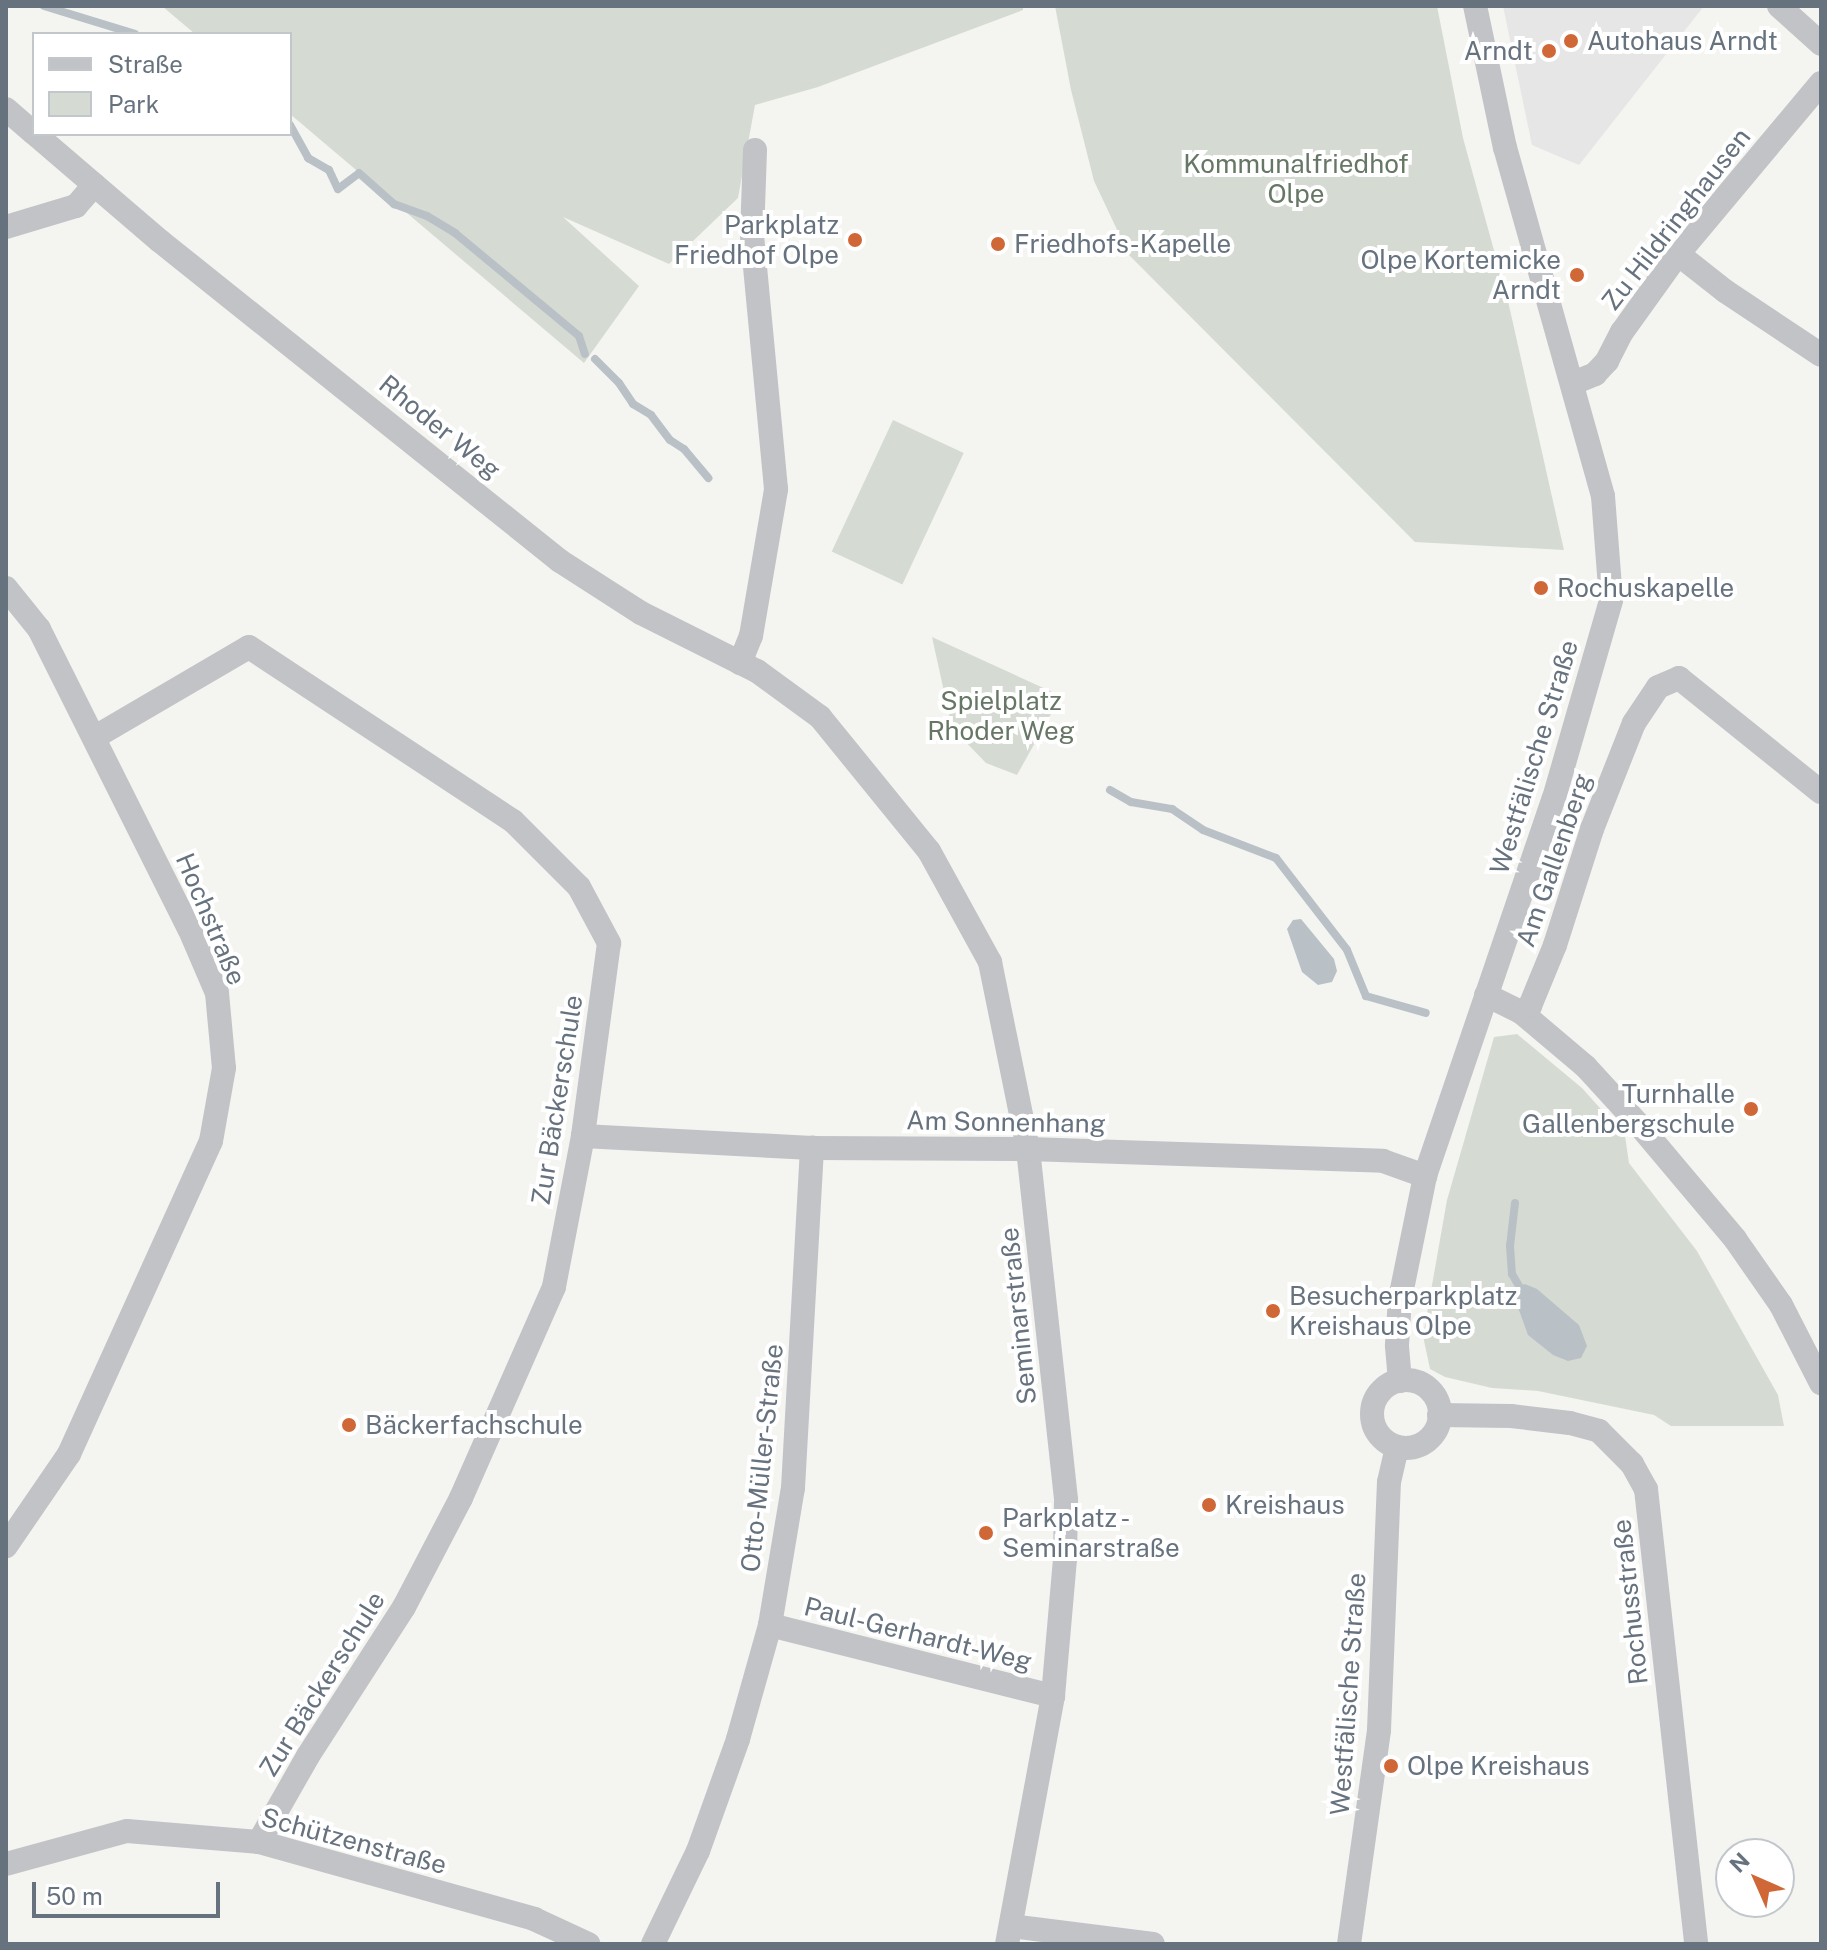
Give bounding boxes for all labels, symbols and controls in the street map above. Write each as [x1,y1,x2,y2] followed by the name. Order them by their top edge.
[1587,25,1778,57] place label: Autohaus Arndt
[32,32,292,136] legend
[1562,32,1580,50] marker: Autohaus Arndt
[1464,35,1533,67] place label: Arndt
[1540,42,1558,60] marker: Arndt
[108,50,183,78] text: Straße
[108,90,159,118] text: Park
[1595,122,1757,316] street label: Zu Hildringhausen
[1183,148,1409,210] park label: Kommunalfriedhof Olpe
[674,209,839,270] place label: Parkplatz Friedhof Olpe
[1014,228,1231,260] place label: Friedhofs-Kapelle
[846,231,864,249] marker: Parkplatz Friedhof Olpe
[989,235,1007,253] marker: Friedhofs-Kapelle
[1360,244,1561,306] place label: Olpe Kortemicke Arndt
[1568,266,1586,284] marker: Olpe Kortemicke Arndt
[373,368,507,486] street label: Rhoder Weg
[1557,572,1734,604] place label: Rochuskapelle
[1532,579,1550,597] marker: Rochuskapelle
[1483,636,1585,878] street label: Westfälische Straße
[927,685,1075,746] park label: Spielplatz Rhoder Weg
[1510,769,1598,951] street label: Am Gallenberg
[169,848,253,990] street label: Hochstraße
[525,993,589,1207] street label: Zur Bäckerschule
[1522,1078,1735,1140] place label: Turnhalle Gallenbergschule
[1742,1100,1760,1118] marker: Turnhalle Gallenbergschule
[906,1105,1106,1139] street label: Am Sonnenhang
[993,1226,1043,1406] street label: Seminarstraße
[1289,1280,1517,1342] place label: Besucherparkplatz Kreishaus Olpe
[1264,1302,1282,1320] marker: Besucherparkplatz Kreishaus Olpe
[735,1342,789,1574] street label: Otto-Müller-Straße
[365,1409,583,1441] place label: Bäckerfachschule
[340,1416,358,1434] marker: Bäckerfachschule
[1225,1489,1345,1521] place label: Kreishaus
[1200,1496,1218,1514] marker: Kreishaus
[1002,1502,1180,1564] place label: Parkplatz - Seminarstraße
[1606,1518,1654,1686] street label: Rochusstraße
[977,1524,995,1542] marker: Parkplatz - Seminarstraße
[1324,1571,1372,1817] street label: Westfälische Straße
[253,1586,391,1782] street label: Zur Bäckerschule
[801,1591,1035,1677] street label: Paul-Gerhardt-Weg
[1407,1750,1590,1782] place label: Olpe Kreishaus
[1382,1757,1400,1775] marker: Olpe Kreishaus
[258,1801,450,1881] street label: Schützenstraße
[1715,1838,1795,1918] north arrow
[1724,1847,1755,1878] text: N
[36,1866,224,1916] scale bar
[46,1882,103,1910] text: 50 m

